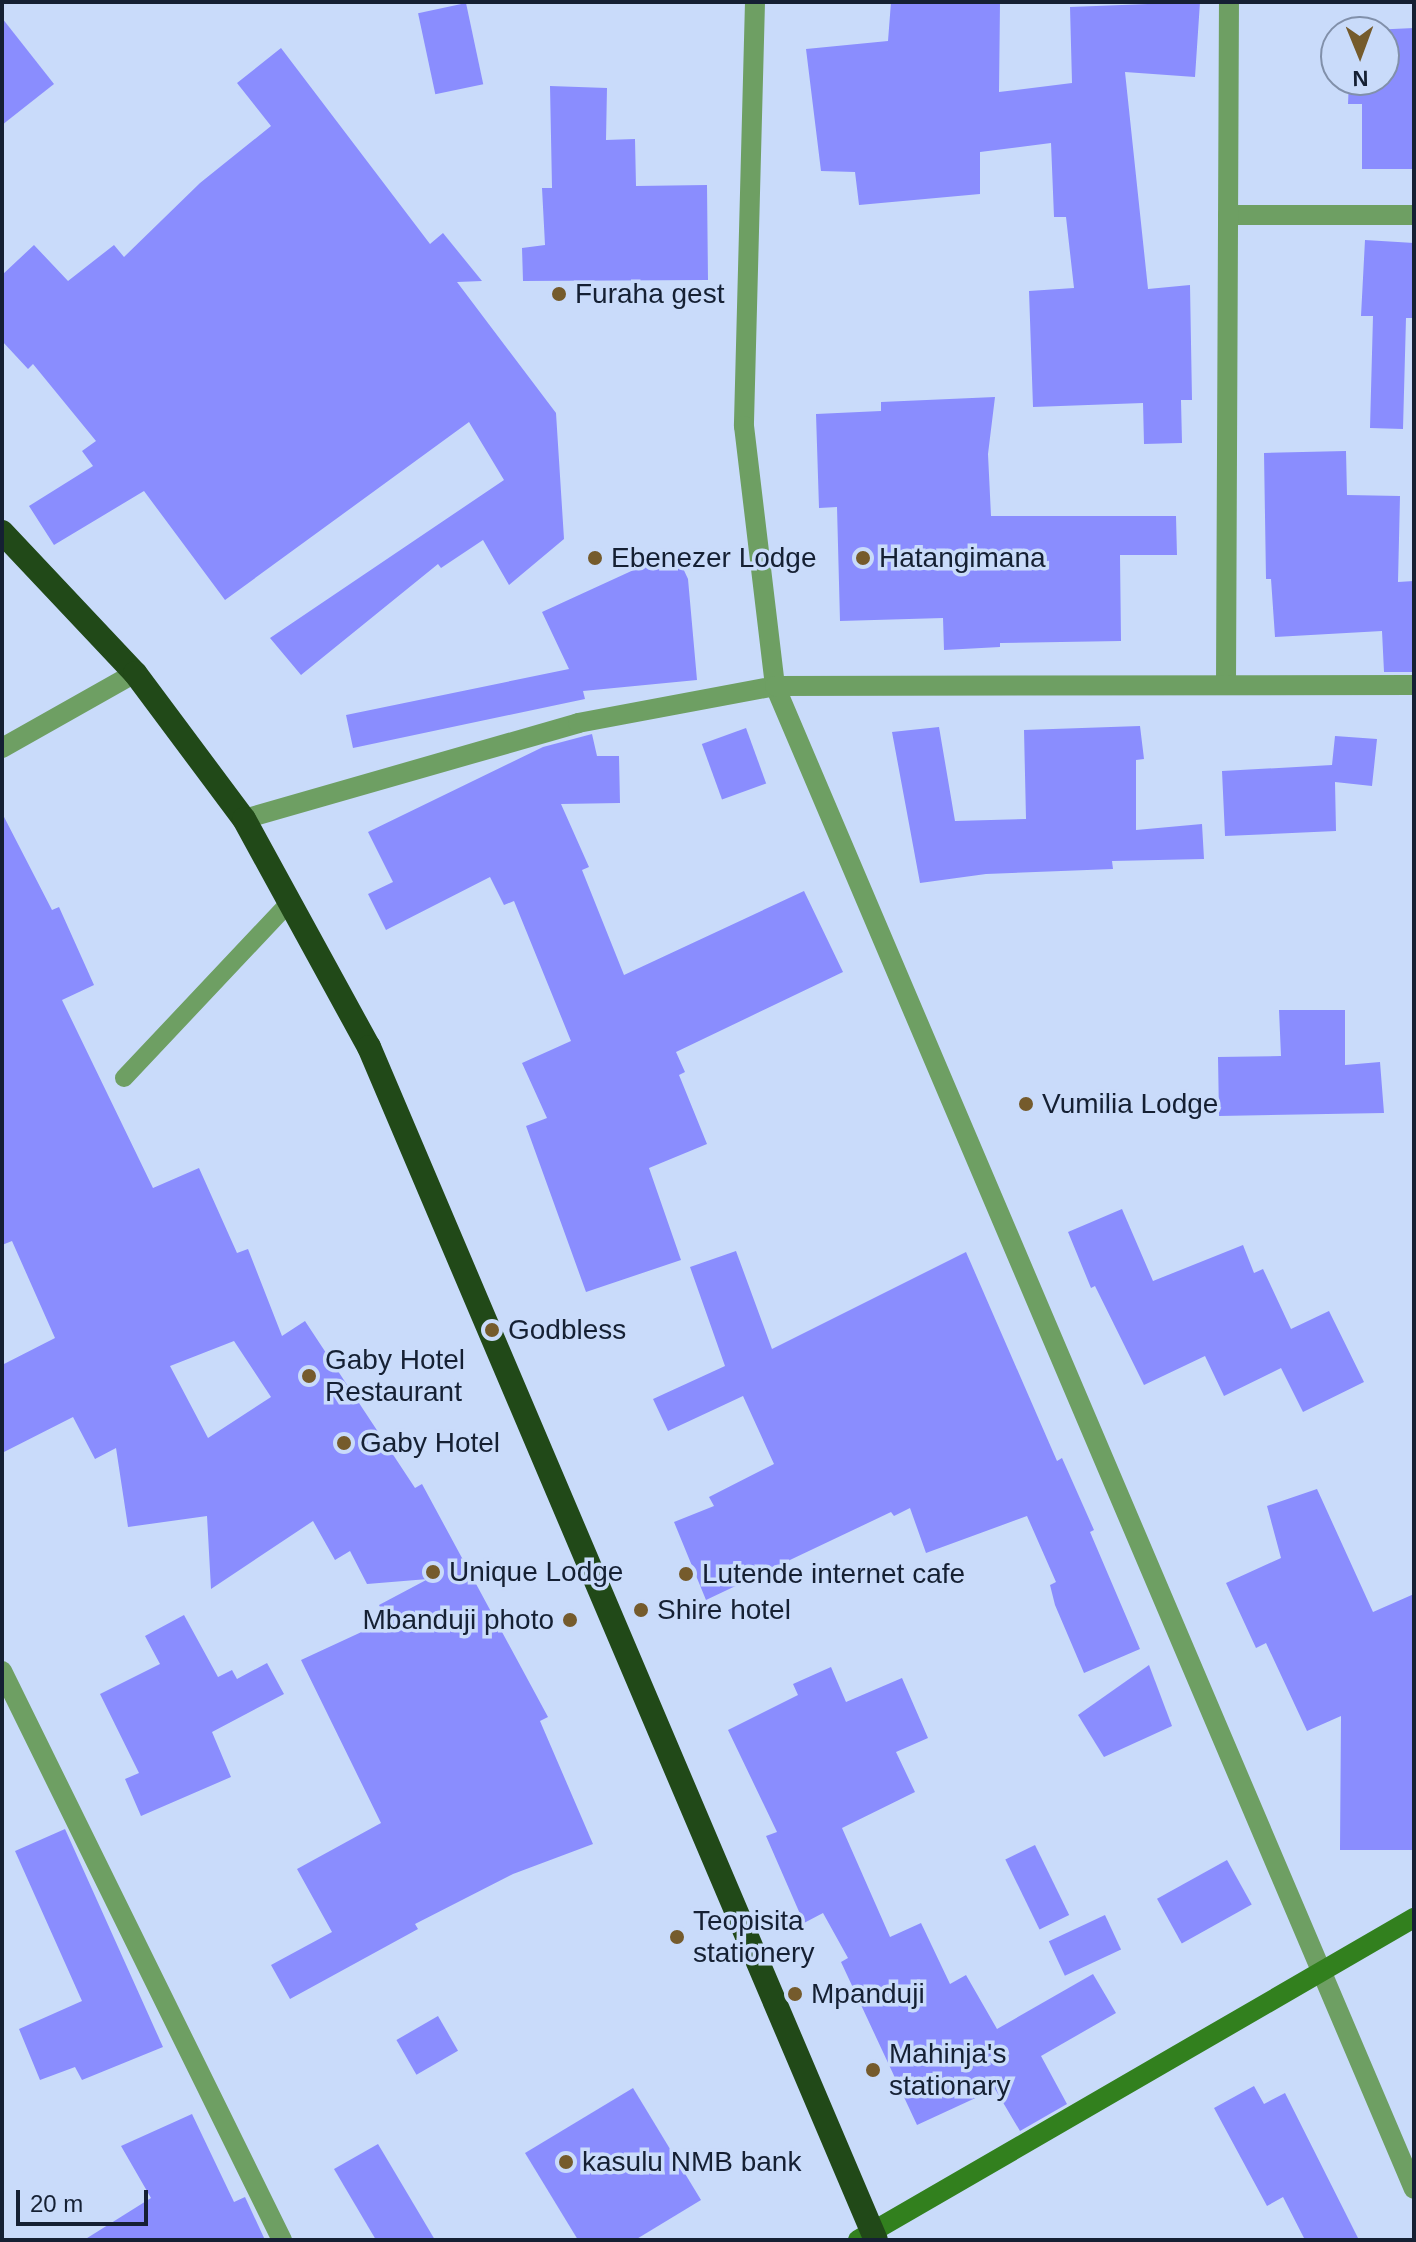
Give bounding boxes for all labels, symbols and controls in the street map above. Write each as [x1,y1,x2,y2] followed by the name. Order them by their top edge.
[1320,16,1400,96] north arrow
[1352,66,1369,91] text: N
[575,277,724,311] place label: Furaha gest
[550,285,568,303] marker: Furaha gest
[611,541,817,575] place label: Ebenezer Lodge
[879,541,1046,575] place label: Hatangimana
[586,549,604,567] marker: Ebenezer Lodge
[854,549,872,567] marker: Hatangimana
[1042,1087,1218,1121] place label: Vumilia Lodge
[1017,1095,1035,1113] marker: Vumilia Lodge
[508,1313,626,1347] place label: Godbless
[483,1321,501,1339] marker: Godbless
[325,1343,465,1409] place label: Gaby Hotel Restaurant
[300,1367,318,1385] marker: Gaby Hotel Restaurant
[360,1426,500,1460] place label: Gaby Hotel
[335,1434,353,1452] marker: Gaby Hotel
[449,1555,623,1589] place label: Unique Lodge
[702,1557,965,1591] place label: Lutende internet cafe
[424,1563,442,1581] marker: Unique Lodge
[677,1565,695,1583] marker: Lutende internet cafe
[657,1593,791,1627] place label: Shire hotel
[632,1601,650,1619] marker: Shire hotel
[363,1603,554,1637] place label: Mbanduji photo
[561,1611,579,1629] marker: Mbanduji photo
[693,1904,814,1970] place label: Teopisita stationery
[668,1928,686,1946] marker: Teopisita stationery
[811,1977,925,2011] place label: Mpanduji
[786,1985,804,2003] marker: Mpanduji
[889,2037,1010,2103] place label: Mahinja's stationary
[864,2061,882,2079] marker: Mahinja's stationary
[582,2145,801,2179] place label: kasulu NMB bank
[557,2153,575,2171] marker: kasulu NMB bank
[20,2174,152,2224] scale bar
[30,2190,83,2217] text: 20 m

